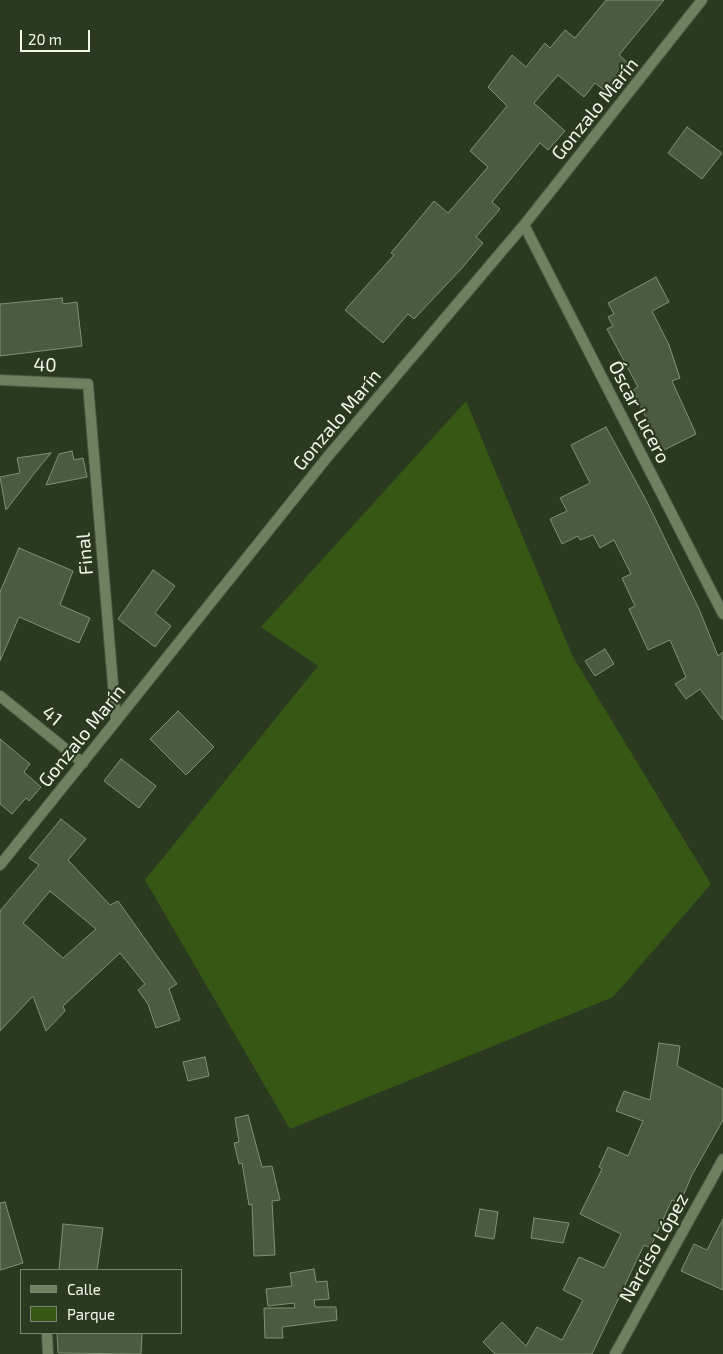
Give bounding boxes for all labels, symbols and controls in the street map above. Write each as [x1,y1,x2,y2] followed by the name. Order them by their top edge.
[22,20,92,52] scale bar
[28,30,62,48] text: 20 m
[547,53,643,165] street label: Gonzalo Marín
[33,353,57,377] street label: 40
[603,357,675,467] street label: Óscar Lucero
[288,365,386,475] street label: Gonzalo Marín
[72,532,98,576] street label: Final
[34,680,130,792] street label: Gonzalo Marín
[37,701,67,731] street label: 41
[615,1189,693,1307] street label: Narciso López
[20,1269,182,1334] legend
[67,1280,101,1298] text: Calle
[67,1305,115,1323] text: Parque

